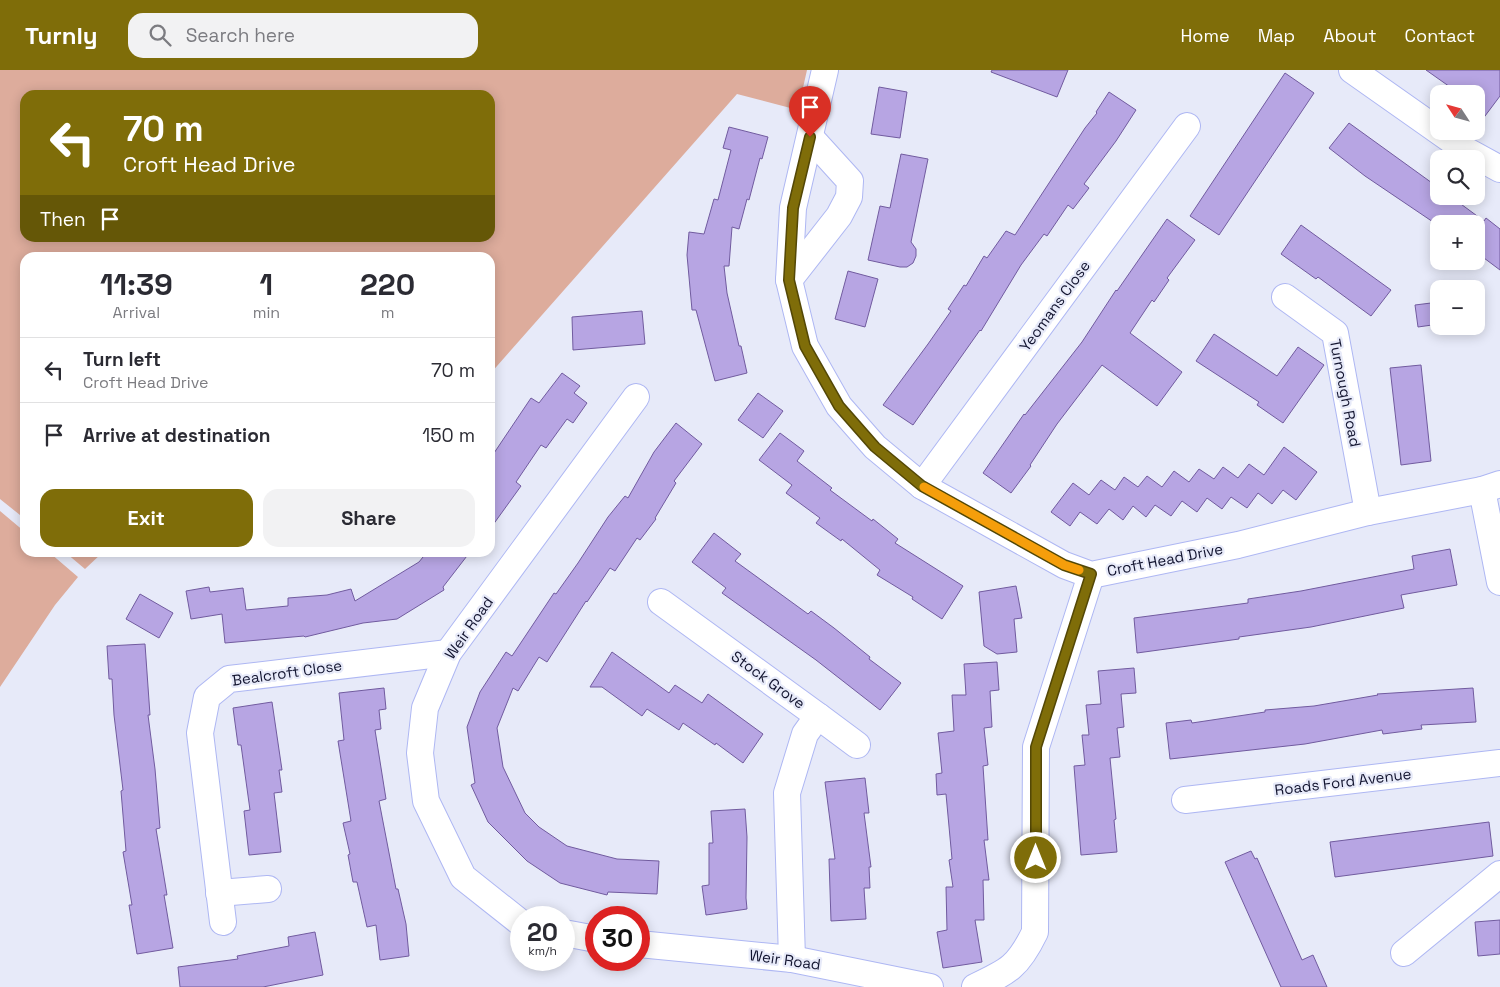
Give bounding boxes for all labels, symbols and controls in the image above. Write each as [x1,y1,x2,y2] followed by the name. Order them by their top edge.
[128,13,478,58] search box
[25,20,98,51] text: Turnly
[146,21,174,49] icon: search
[186,23,295,48] text: Search here
[1181,24,1230,47] text: Home
[1258,24,1295,47] text: Map
[1323,24,1377,47] text: About
[1405,24,1475,47] text: Contact
[1430,85,1485,140] north arrow
[1430,85,1485,335] map controls
[789,86,831,137] pin
[796,93,824,121] icon: arrive
[123,107,204,151] text: 70 m
[40,110,105,175] icon: left
[123,150,296,178] text: Croft Head Drive
[1430,150,1485,205] button: search
[96,205,124,233] icon: arrive
[40,207,86,232] text: Then
[1430,215,1485,270] button: +
[1015,256,1094,355] street label: Yeomans Close
[100,265,173,304] text: 11:39
[260,265,273,304] text: 1
[360,265,415,304] text: 220
[1430,280,1485,335] button: −
[113,302,160,323] text: Arrival
[253,302,280,323] text: min
[381,302,394,323] text: m
[1326,337,1365,449] street label: Turnough Road
[83,347,161,372] text: Turn left
[40,356,68,384] icon: left
[431,358,475,383] text: 70 m
[83,372,209,393] text: Croft Head Drive
[40,421,68,449] icon: arrive
[83,423,271,448] text: Arrive at destination
[422,423,475,448] text: 150 m
[40,489,253,547] button: Exit
[263,489,475,547] button: Share
[1105,539,1225,580] street label: Croft Head Drive
[440,593,497,663] street label: Weir Road
[728,646,809,713] street label: Stock Grove
[231,655,343,690] street label: Bealcroft Close
[1274,764,1412,799] street label: Roads Ford Avenue
[1009,831,1061,883] position arrow
[585,906,650,971] speed limit sign: 30
[527,916,558,948] text: 20
[528,943,557,959] text: km/h
[748,945,822,974] street label: Weir Road

